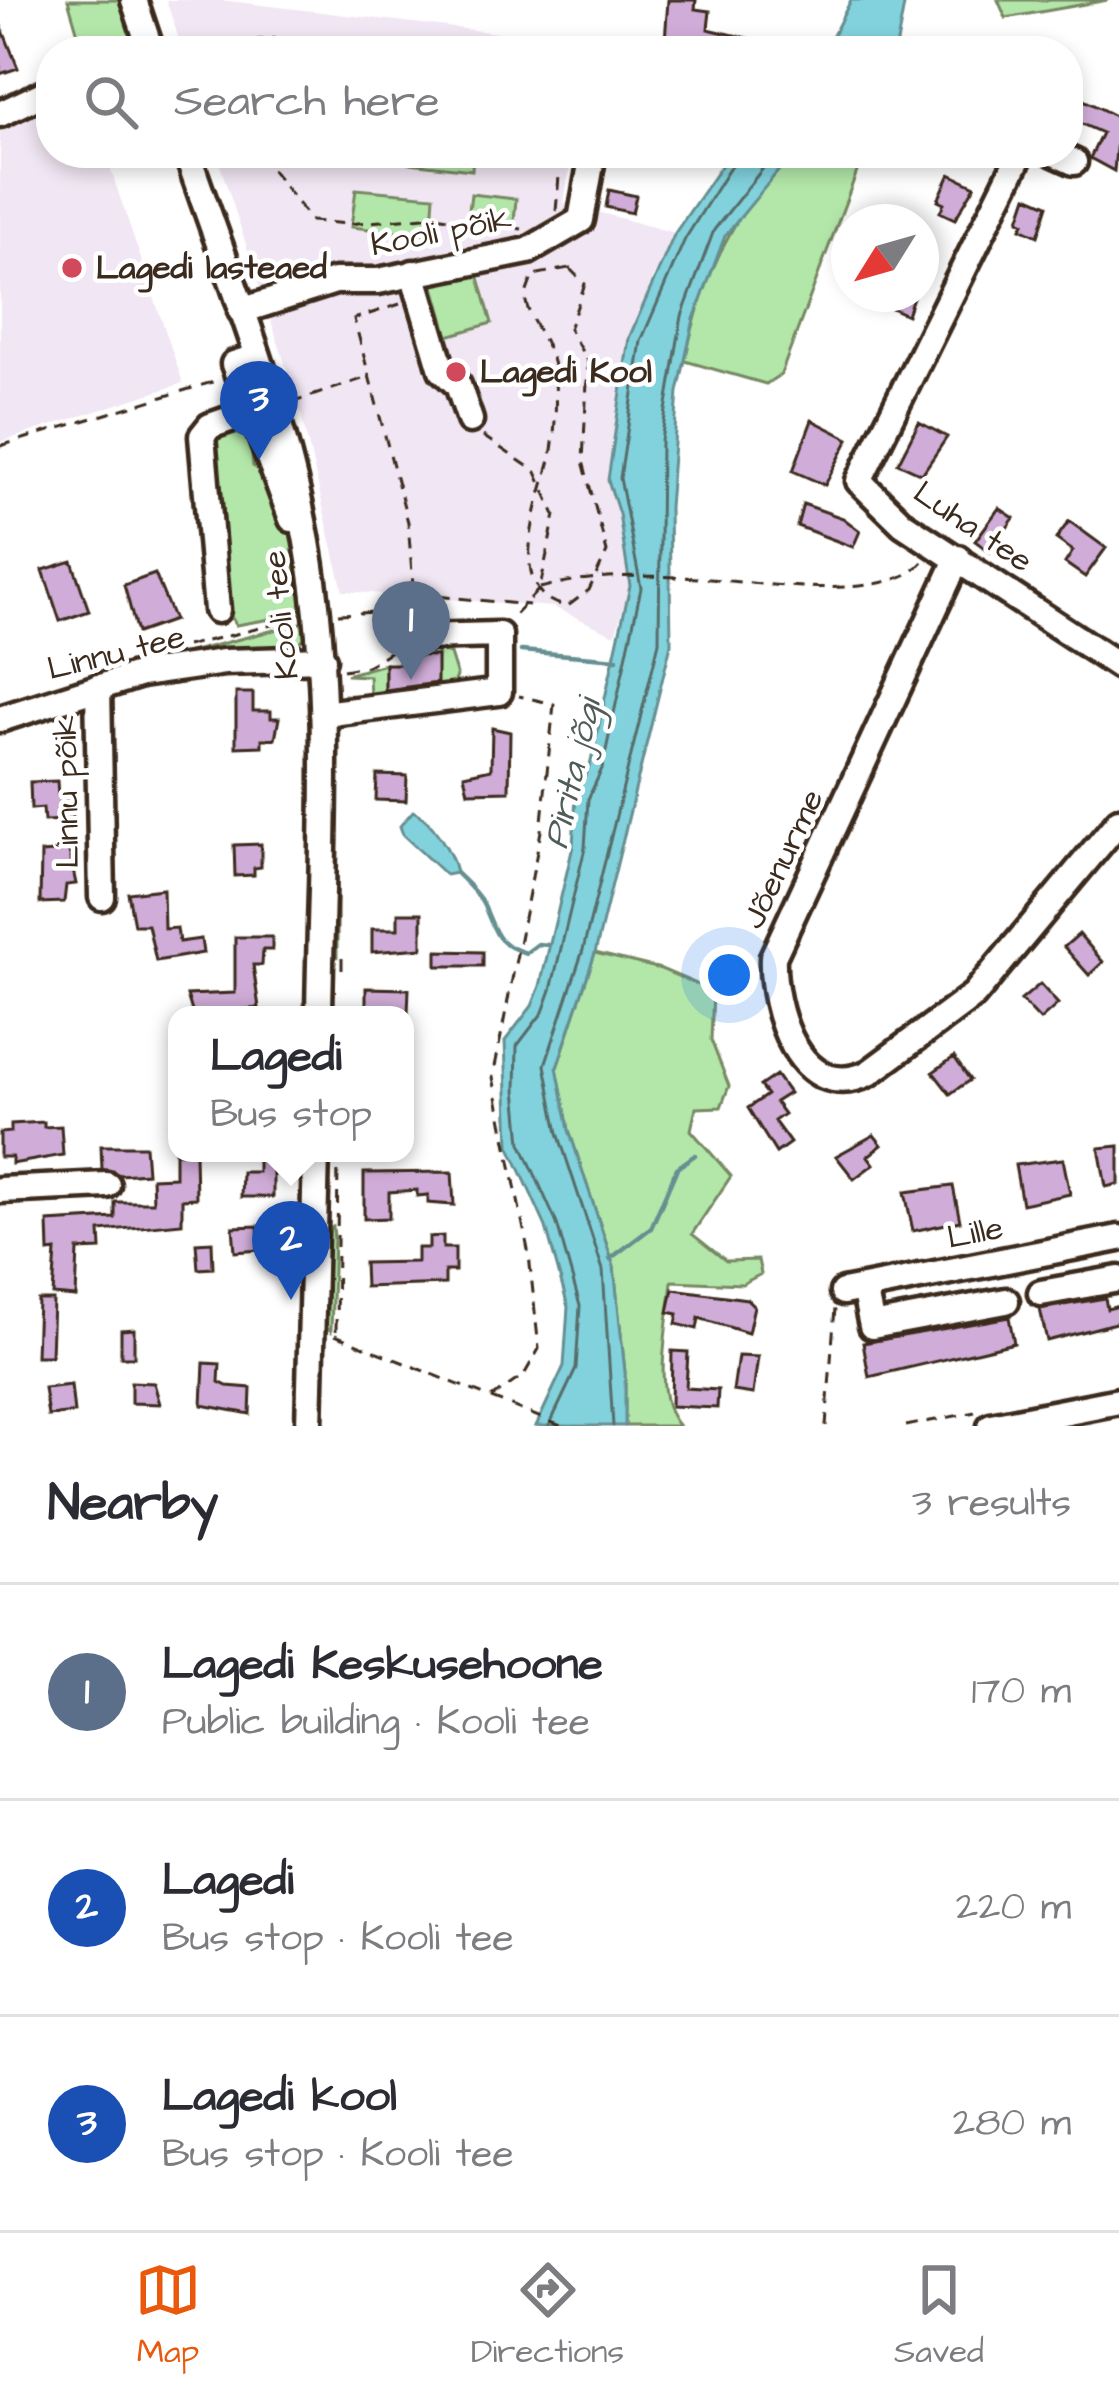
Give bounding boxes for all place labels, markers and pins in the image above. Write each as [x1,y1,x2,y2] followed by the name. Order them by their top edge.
[96,245,327,293] place label: Lagedi lasteaed
[59,255,85,281] marker: Lagedi lasteaed
[480,349,652,397] place label: Lagedi Kool
[443,359,469,385] marker: Lagedi Kool
[220,361,298,460] pin: 3
[372,581,450,680] pin: 1
[252,1201,330,1300] pin: 2

